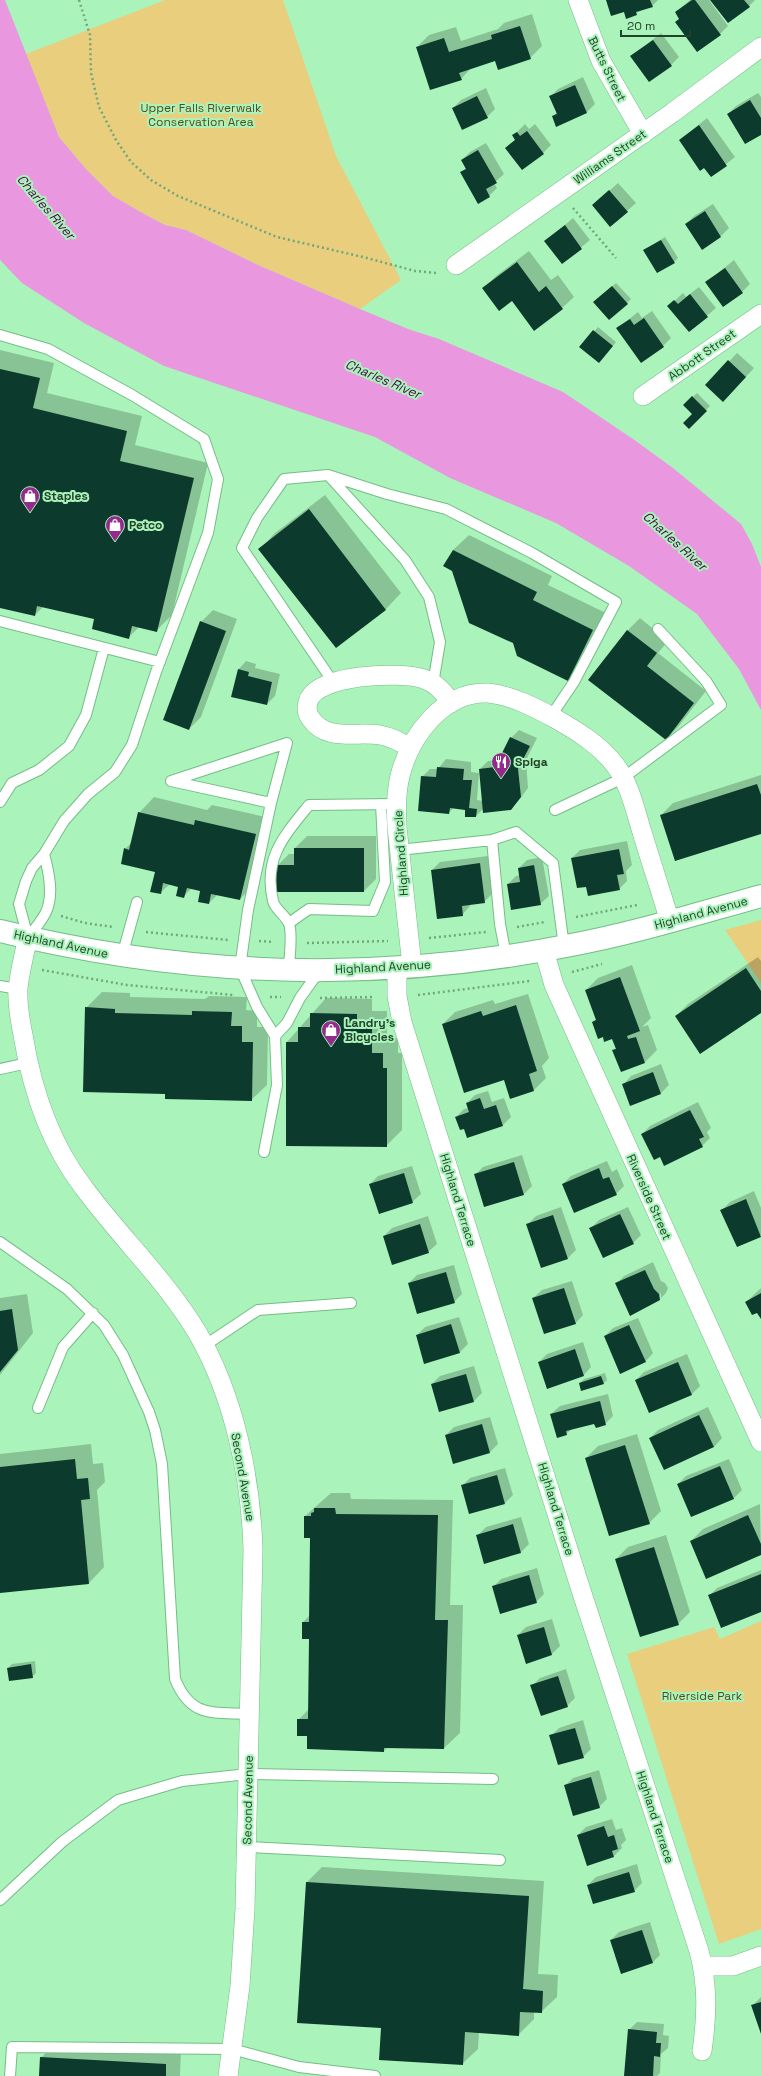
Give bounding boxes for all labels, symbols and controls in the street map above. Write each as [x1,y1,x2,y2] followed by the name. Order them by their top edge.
[621,12,690,38] scale bar
[627,18,655,34] text: 20 m
[584,34,630,104] street label: Butts Street
[141,100,262,130] park label: Upper Falls Riverwalk Conservation Area
[570,126,650,188] street label: Williams Street
[13,171,80,245] water label: Charles River
[665,326,739,384] street label: Abbott Street
[343,355,425,403] water label: Charles River
[19,485,41,513] shop icon: Staples
[44,488,88,504] place label: Staples
[639,508,712,576] water label: Charles River
[104,514,126,542] shop icon: Petco
[129,517,162,533] place label: Petco
[490,751,512,779] restaurant icon: Spiga
[515,754,548,770] place label: Spiga
[390,810,412,896] street label: Highland Circle
[653,893,749,933] street label: Highland Avenue
[12,926,110,962] street label: Highland Avenue
[335,956,431,978] street label: Highland Avenue
[345,1015,395,1045] place label: Landry's Bicycles
[320,1019,342,1047] shop icon: Landry's Bicycles
[436,1152,480,1248] street label: Highland Terrace
[623,1152,675,1242] street label: Riverside Street
[227,1432,259,1522] street label: Second Avenue
[534,1461,578,1557] street label: Highland Terrace
[662,1688,743,1704] park label: Riverside Park
[239,1755,257,1845] street label: Second Avenue
[632,1769,678,1865] street label: Highland Terrace

